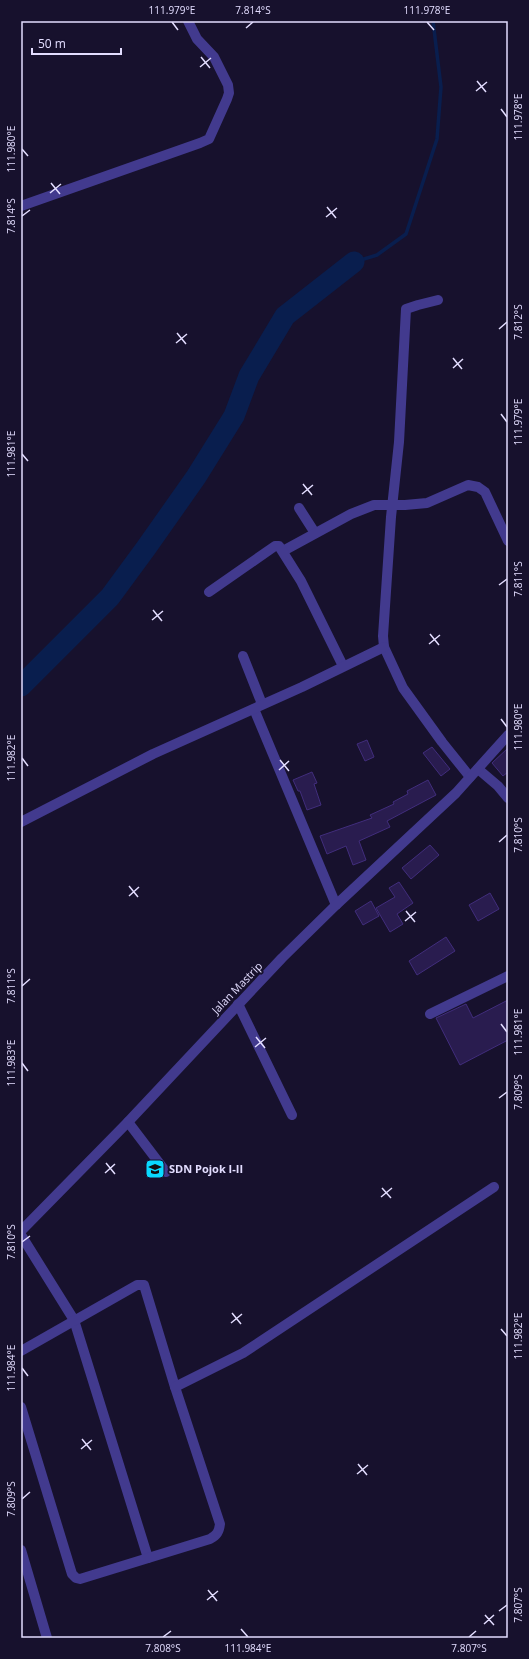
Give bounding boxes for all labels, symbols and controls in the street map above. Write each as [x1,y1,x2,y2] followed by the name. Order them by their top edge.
[149,3,195,17] text: 111.979°E
[235,3,271,17] text: 7.814°S
[404,3,450,17] text: 111.978°E
[32,30,121,56] scale bar
[38,35,66,52] text: 50 m
[511,94,525,140] text: 111.978°E
[4,126,18,172] text: 111.980°E
[4,198,18,234] text: 7.814°S
[511,304,525,340] text: 7.812°S
[511,399,525,445] text: 111.979°E
[4,431,18,477] text: 111.981°E
[511,561,525,597] text: 7.811°S
[511,704,525,750] text: 111.980°E
[4,735,18,781] text: 111.982°E
[511,817,525,853] text: 7.810°S
[207,958,265,1018] street label: Jalan Mastrip
[4,968,18,1004] text: 7.811°S
[511,1009,525,1055] text: 111.981°E
[4,1040,18,1086] text: 111.983°E
[511,1074,525,1110] text: 7.809°S
[144,1158,166,1180] school or university icon: SDN Pojok I-II
[169,1161,243,1176] place label: SDN Pojok I-II
[4,1224,18,1260] text: 7.810°S
[511,1313,525,1359] text: 111.982°E
[4,1345,18,1391] text: 111.984°E
[4,1481,18,1517] text: 7.809°S
[511,1587,525,1623] text: 7.807°S
[145,1641,181,1655] text: 7.808°S
[225,1641,271,1655] text: 111.984°E
[451,1641,487,1655] text: 7.807°S

